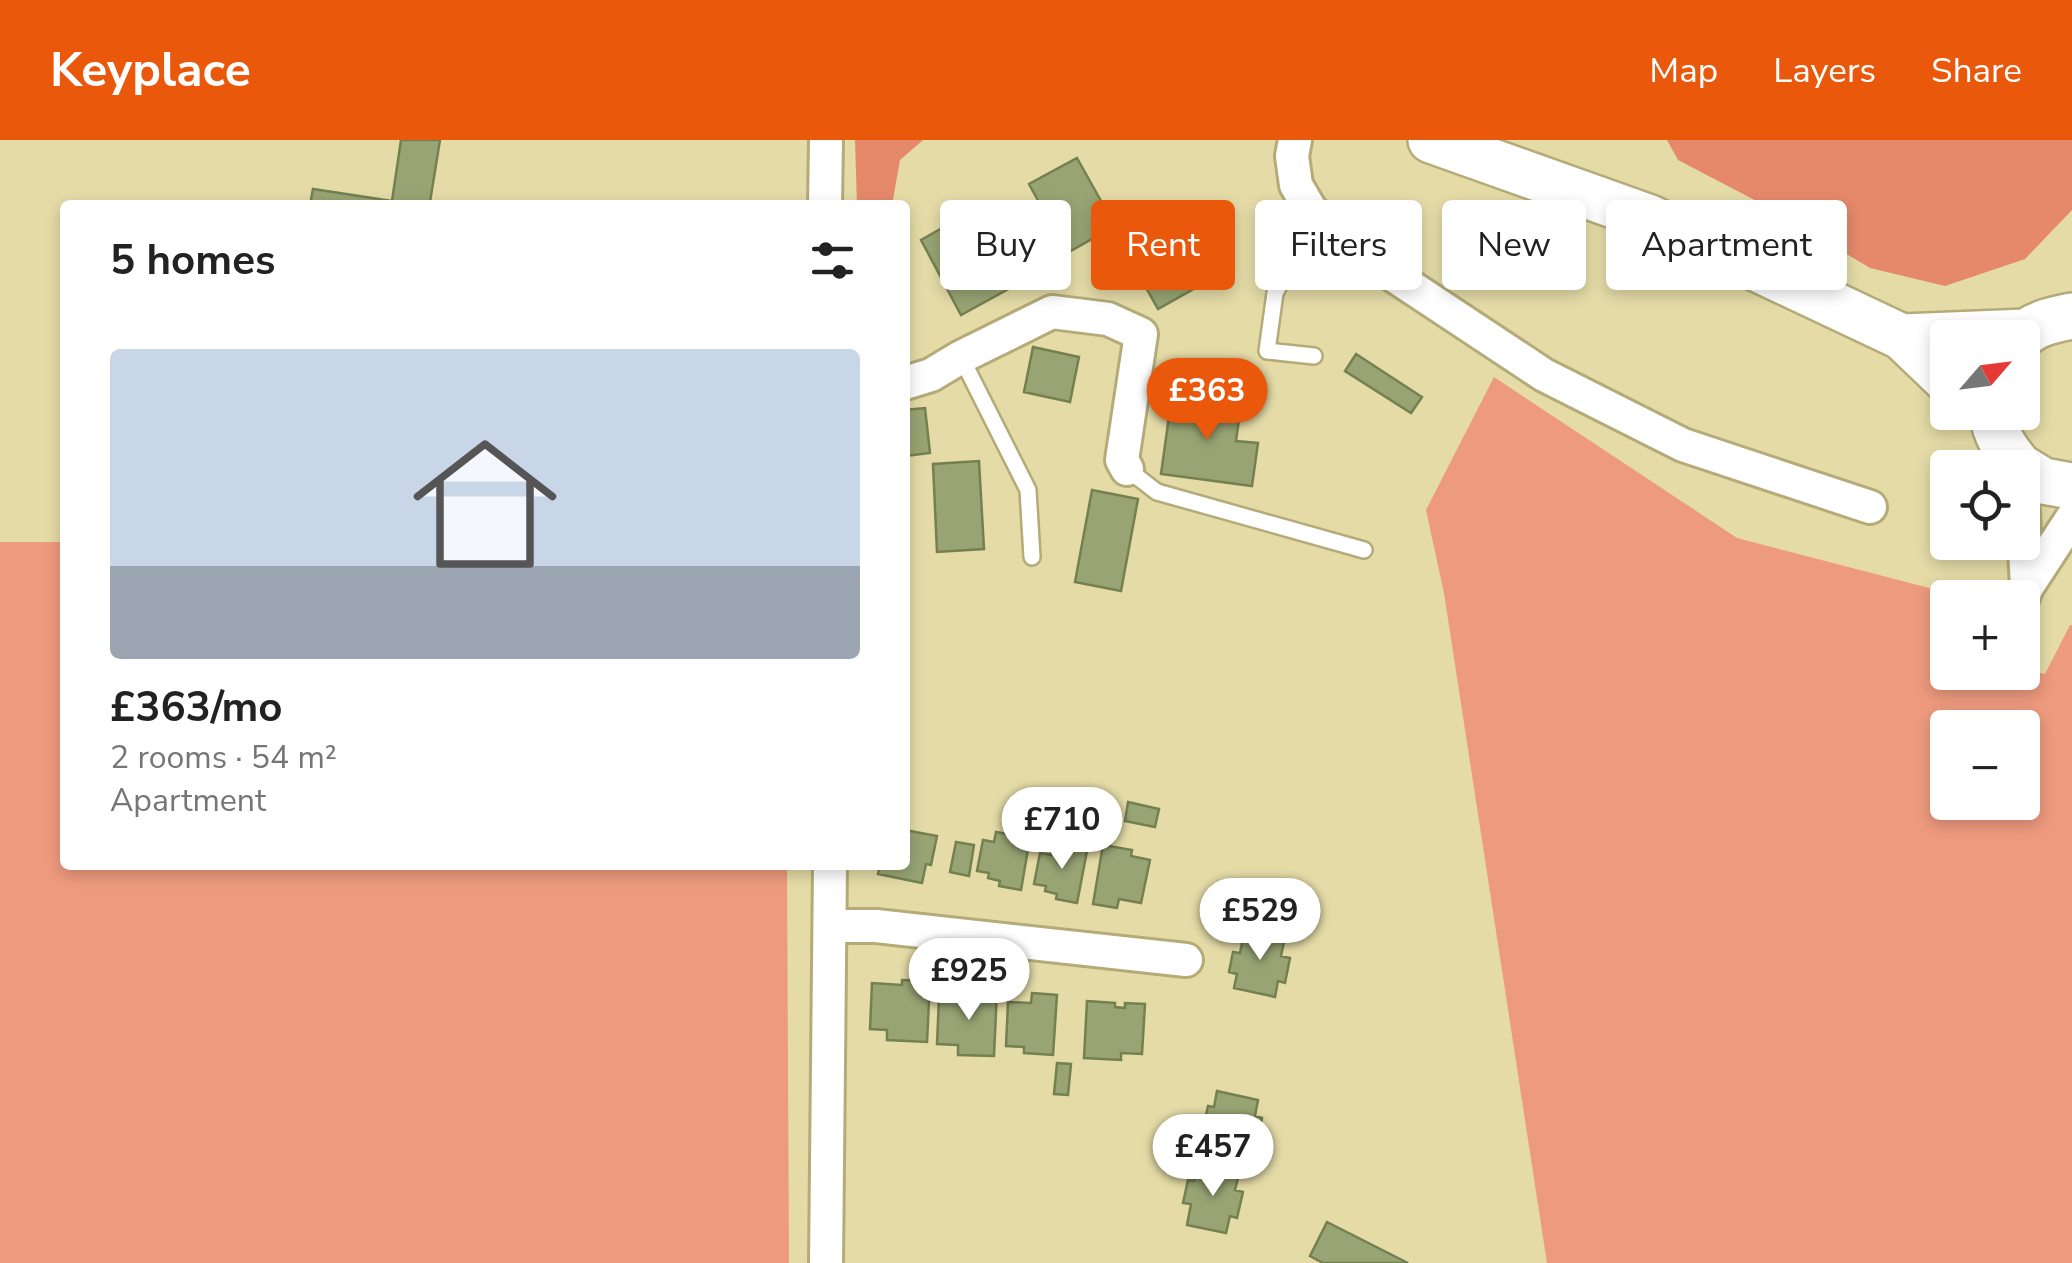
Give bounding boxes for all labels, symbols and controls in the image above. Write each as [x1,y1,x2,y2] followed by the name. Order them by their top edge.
[50,37,251,103] text: Keyplace
[1649,47,1718,94] text: Map
[1773,47,1876,94] text: Layers
[1931,47,2022,94] text: Share
[940,200,1071,290] chip: Buy
[1091,200,1235,290] chip: Rent
[1255,200,1422,290] chip: Filters
[1442,200,1586,290] chip: New
[1606,200,1847,290] chip: Apartment
[110,232,275,289] text: 5 homes
[805,233,860,288] icon: filters
[1930,320,2040,430] north arrow
[1930,320,2040,820] map controls
[1148,358,1266,443] pin: £363
[1169,369,1245,412] text: £363
[395,414,575,594] icon: home
[1930,450,2040,560] button: locate
[1930,580,2040,690] button: +
[110,679,282,736] text: £363/mo
[1930,710,2040,820] button: −
[110,736,337,779] text: 2 rooms · 54 m²
[110,779,266,822] text: Apartment
[1003,787,1121,872] pin: £710
[1024,798,1100,841] text: £710
[1201,878,1319,963] pin: £529
[1222,889,1298,932] text: £529
[910,938,1028,1023] pin: £925
[931,949,1007,992] text: £925
[1154,1114,1272,1199] pin: £457
[1175,1125,1251,1168] text: £457

